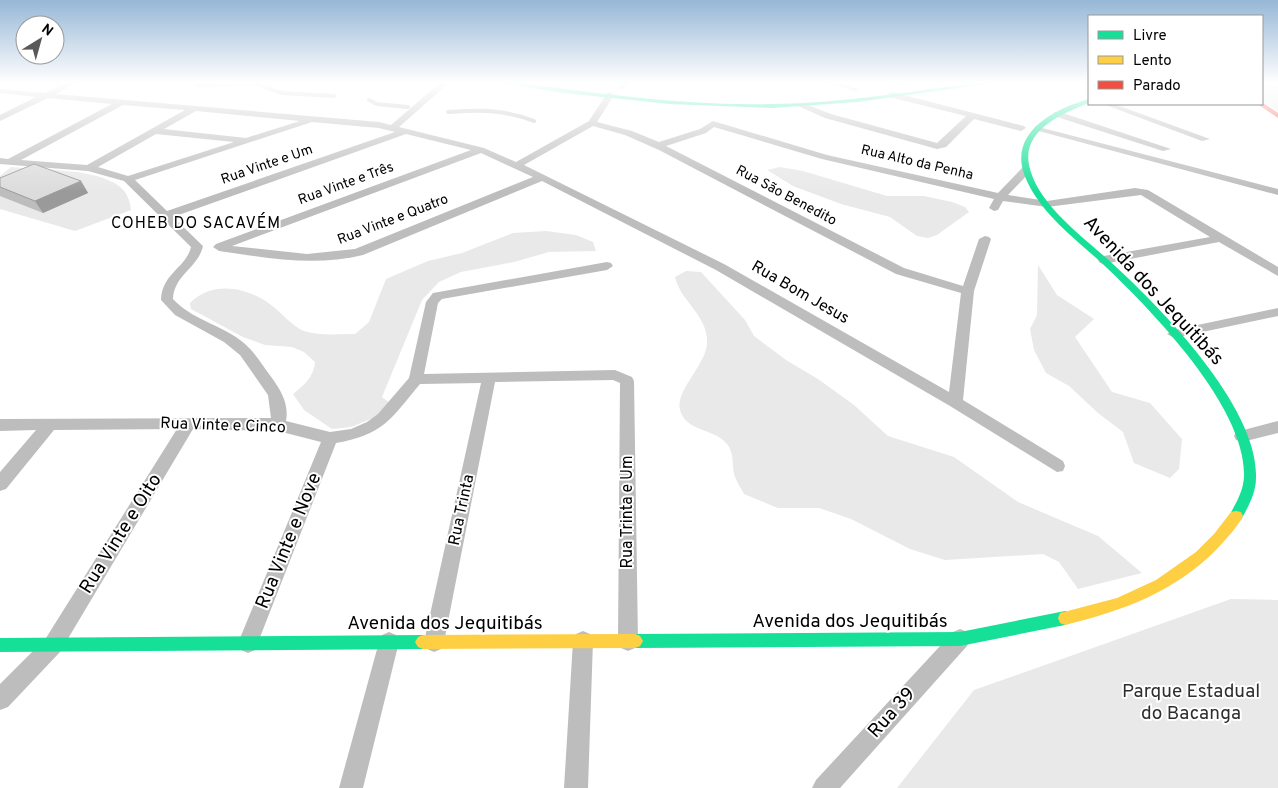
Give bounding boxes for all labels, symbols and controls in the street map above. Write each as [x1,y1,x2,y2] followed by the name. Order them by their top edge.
[15,15,65,65] north arrow
[1088,15,1263,105] legend
[38,21,56,41] text: N
[1133,27,1167,46] text: Livre
[1133,52,1172,71] text: Lento
[1133,77,1181,96] text: Parado
[219,141,315,189] street label: Rua Vinte e Um
[859,142,975,184] street label: Rua Alto da Penha
[296,159,396,209] street label: Rua Vinte e Três
[733,162,840,230] street label: Rua São Benedito
[335,191,451,249] street label: Rua Vinte e Quatro
[1078,211,1228,371] street label: Avenida dos Jequitibás
[111,212,281,234] district label: COHEB DO SACAVÉM
[748,257,852,329] street label: Rua Bom Jesus
[160,414,286,438] street label: Rua Vinte e Cinco
[618,456,638,568] street label: Rua Trinta e Um
[74,469,168,599] street label: Rua Vinte e Oito
[251,469,327,613] street label: Rua Vinte e Nove
[445,473,479,547] street label: Rua Trinta
[752,610,948,634] street label: Avenida dos Jequitibás
[347,612,543,636] street label: Avenida dos Jequitibás
[1122,680,1260,726] park label: Parque Estadual do Bacanga
[863,683,921,743] street label: Rua 39

